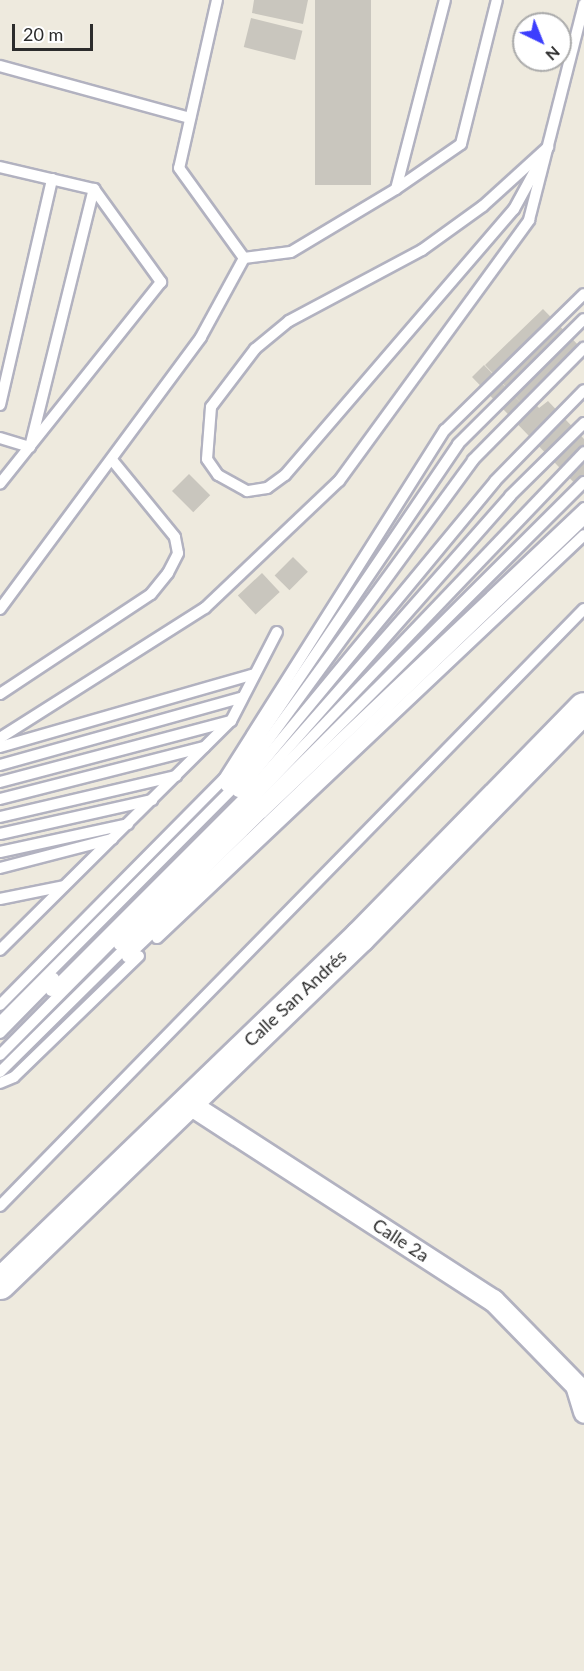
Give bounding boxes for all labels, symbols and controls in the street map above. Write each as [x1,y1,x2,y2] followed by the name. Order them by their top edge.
[15,12,96,50] scale bar
[512,12,572,72] north arrow
[23,23,63,45] text: 20 m
[542,43,564,65] text: N
[239,945,351,1051] street label: Calle San Andrés
[369,1214,433,1266] street label: Calle 2a

